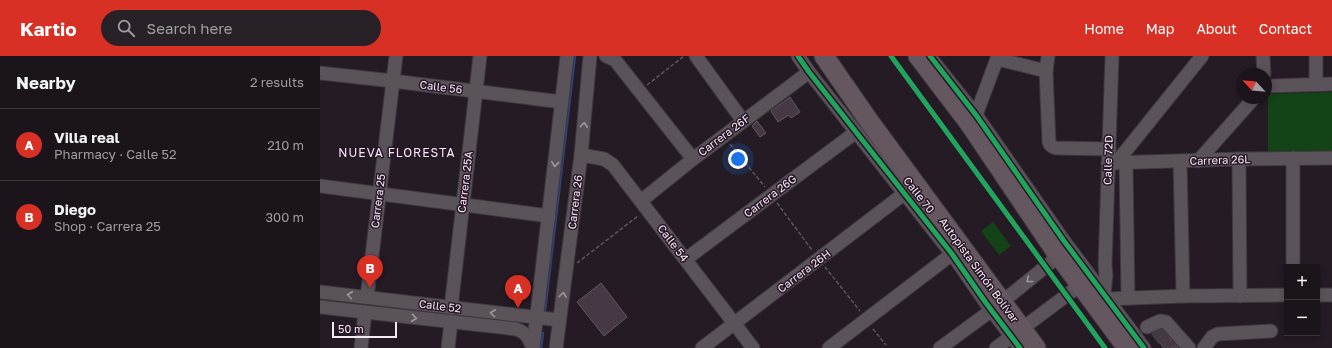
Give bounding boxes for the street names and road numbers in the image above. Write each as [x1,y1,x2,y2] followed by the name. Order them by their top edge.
[419,77,463,96] street label: Calle 56
[695,111,752,158] street label: Carrera 26F
[1100,135,1115,185] street label: Calle 72D
[454,150,475,213] street label: Carrera 25A
[1189,152,1251,167] street label: Carrera 26L
[741,171,799,220] street label: Carrera 26G
[368,173,387,229] street label: Carrera 25
[565,174,584,230] street label: Carrera 26
[901,174,938,216] street label: Calle 70
[937,215,1022,325] street label: Autopista Simón Bolívar
[655,222,692,264] street label: Calle 54
[775,246,833,295] street label: Carrera 26H
[418,296,462,315] street label: Calle 52

